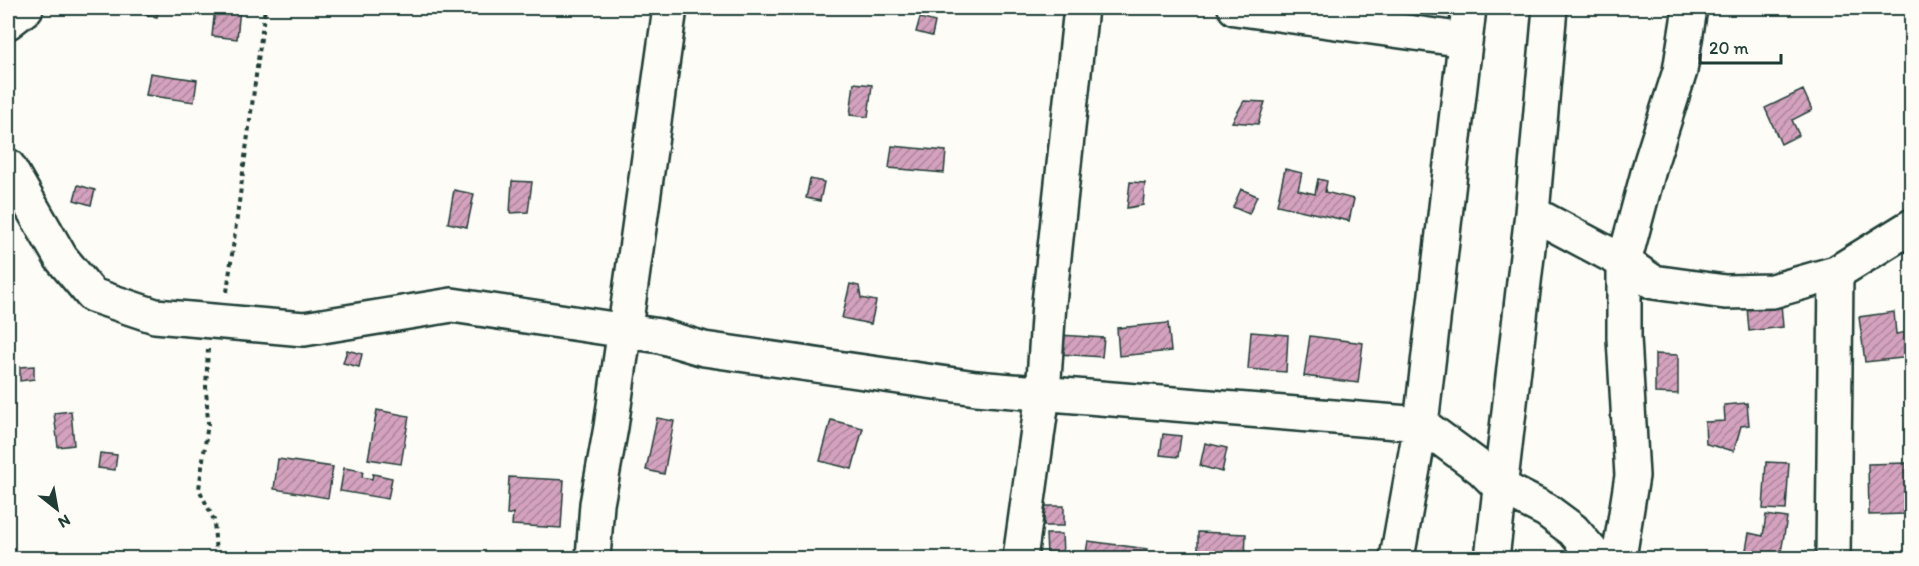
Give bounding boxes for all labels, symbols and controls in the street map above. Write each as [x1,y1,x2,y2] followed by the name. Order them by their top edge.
[1700,27,1781,65] scale bar
[1709,37,1749,59] text: 20 m
[27,479,87,539] north arrow
[55,511,74,532] text: N

